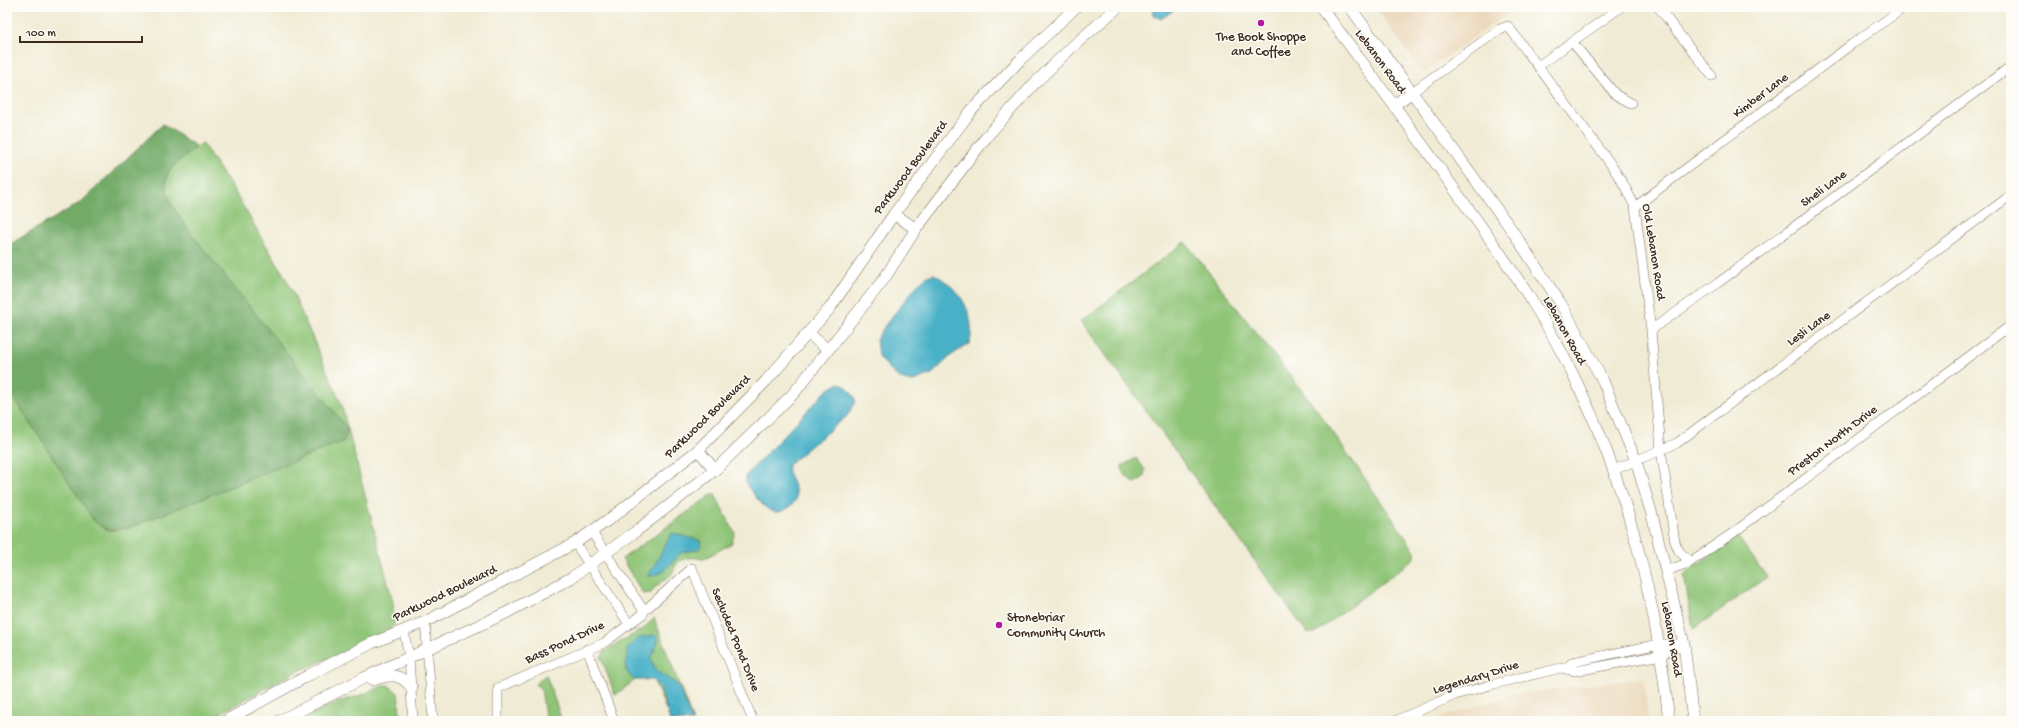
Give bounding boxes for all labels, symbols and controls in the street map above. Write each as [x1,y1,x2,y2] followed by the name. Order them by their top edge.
[20,18,142,44] scale bar
[1256,18,1266,28] marker: The Book Shoppe and Coffee
[25,27,56,41] text: 100 m
[1351,27,1410,98] street label: Lebanon Road
[1215,30,1306,60] place label: The Book Shoppe and Coffee
[1730,70,1792,122] street label: Kimber Lane
[870,117,952,219] street label: Parkwood Boulevard
[1798,167,1850,211] street label: Sheli Lane
[1638,203,1668,303] street label: Old Lebanon Road
[1539,294,1590,369] street label: Lebanon Road
[1784,308,1834,350] street label: Lesli Lane
[661,371,755,462] street label: Parkwood Boulevard
[1785,402,1881,480] street label: Preston North Drive
[390,562,500,626] street label: Parkwood Boulevard
[707,586,763,694] street label: Secluded Pond Drive
[1657,600,1685,679] street label: Lebanon Road
[1007,611,1105,641] place label: Stonebriar Community Church
[522,618,607,668] street label: Bass Pond Drive
[994,620,1004,630] marker: Stonebriar Community Church
[1431,658,1521,698] street label: Legendary Drive

